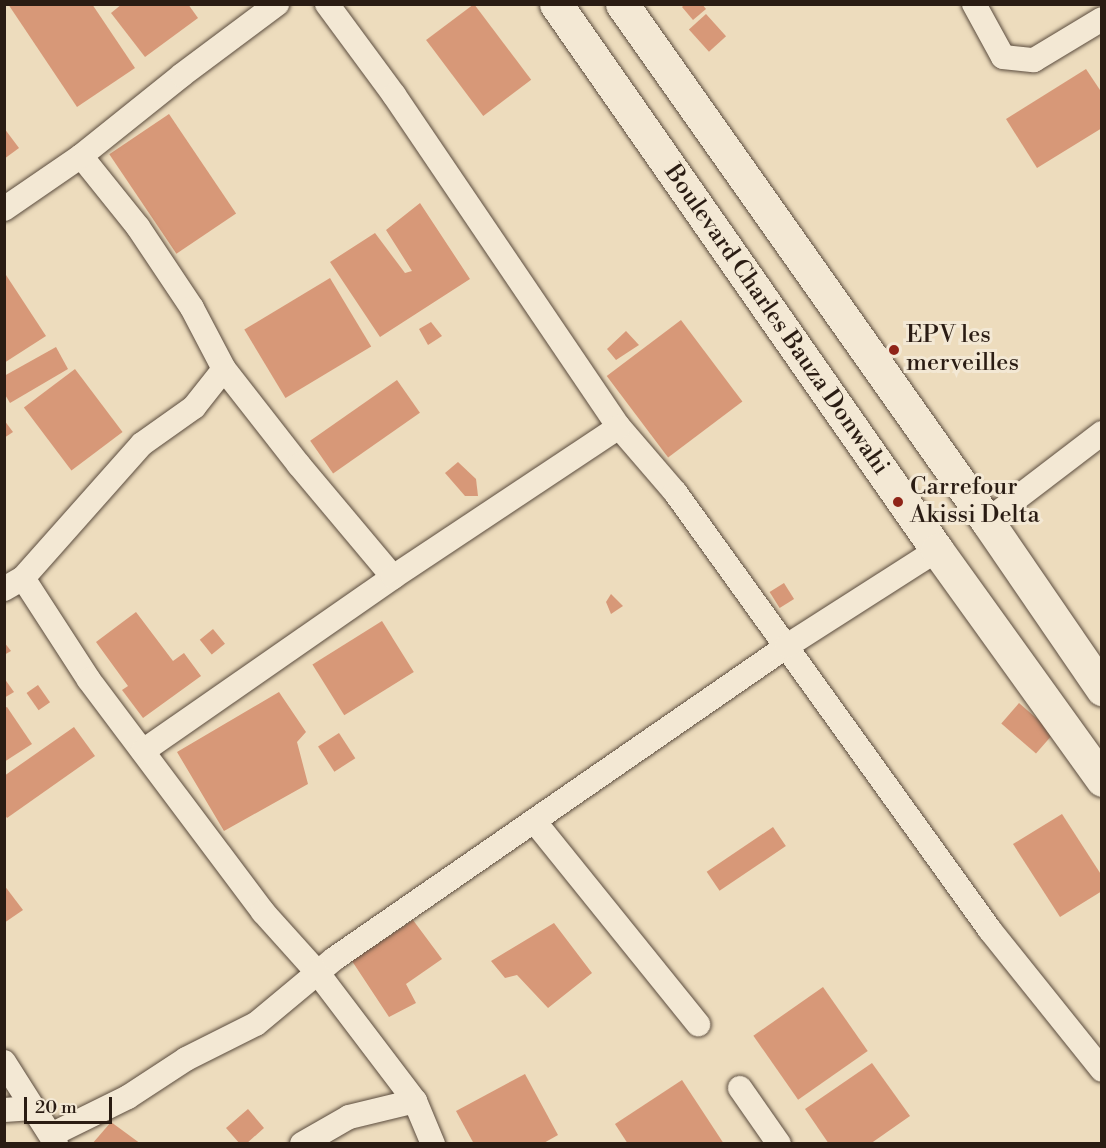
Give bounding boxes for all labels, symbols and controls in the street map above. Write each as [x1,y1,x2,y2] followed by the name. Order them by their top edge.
[657,159,895,481] street label: Boulevard Charles Bauza Donwahi
[906,322,1019,378] place label: EPV les merveilles
[887,343,901,357] marker: EPV les merveilles
[910,474,1040,530] place label: Carrefour Akissi Delta
[891,495,905,509] marker: Carrefour Akissi Delta
[27,1085,116,1123] scale bar
[35,1096,77,1119] text: 20 m

